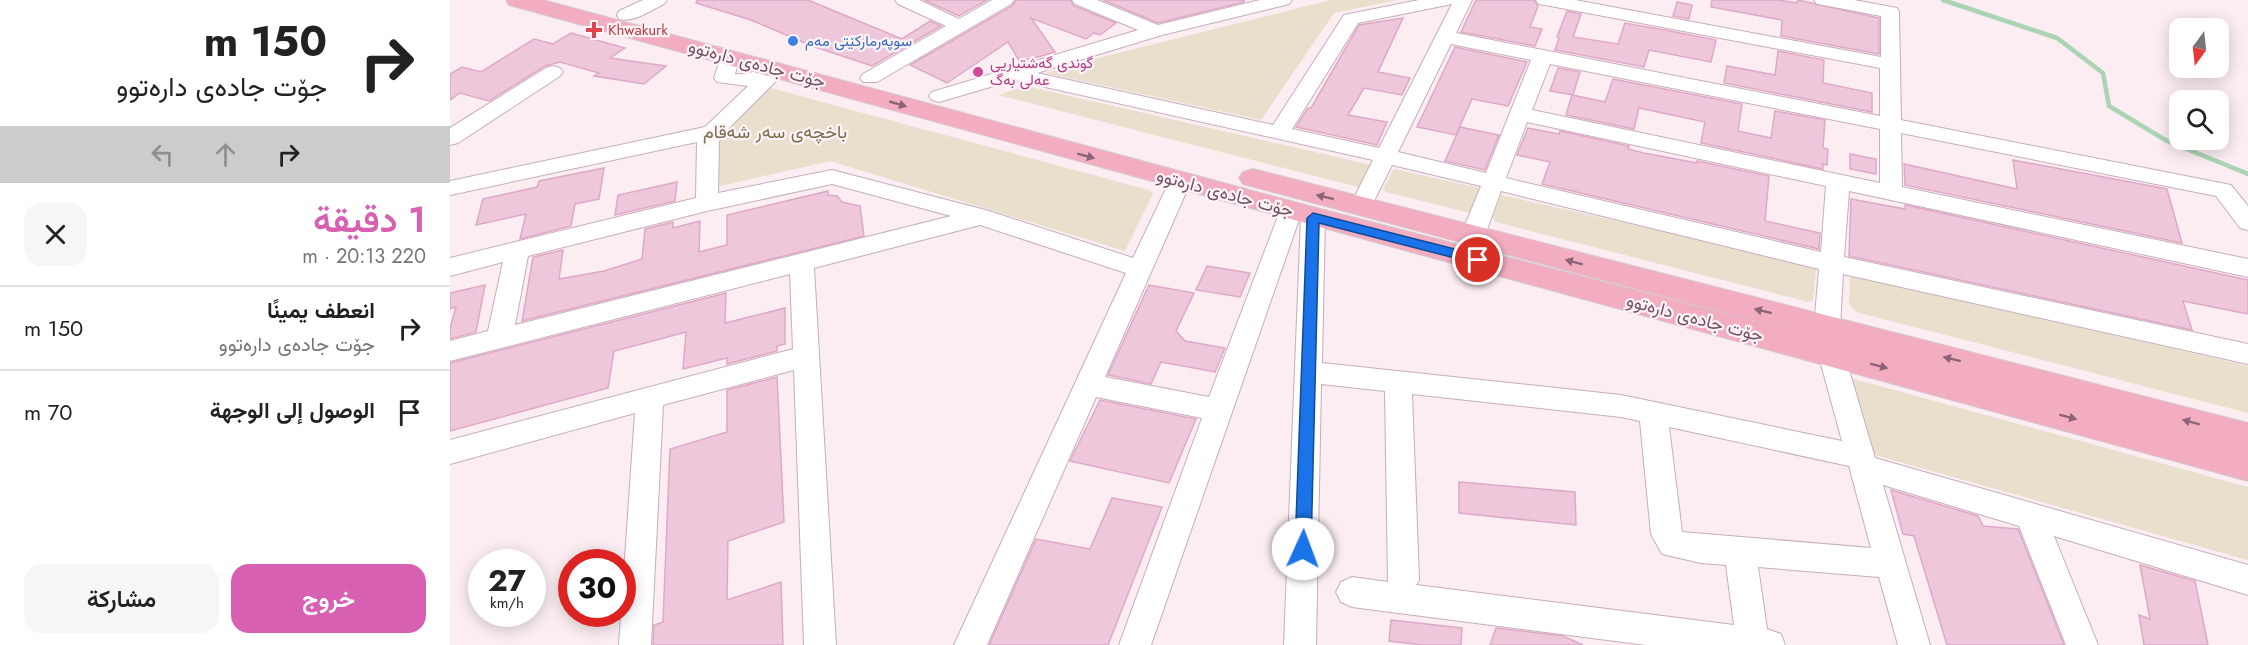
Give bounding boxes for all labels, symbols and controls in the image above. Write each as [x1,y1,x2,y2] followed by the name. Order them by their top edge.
[204,11,327,72] text: 150 m
[2169,18,2229,78] north arrow
[2169,18,2229,150] map controls
[608,19,668,41] place label: Khwakurk
[585,21,603,39] marker: Khwakurk
[348,24,426,102] icon: right
[805,30,912,52] place label: سوپەرمارکێتی مەم
[686,33,828,95] street label: جۆت جادەی دارەتوو
[786,34,800,48] marker: سوپەرمارکێتی مەم
[990,52,1094,91] place label: گوندی گەشتیاریی عەلی بەگ
[971,65,985,79] marker: گوندی گەشتیاریی عەلی بەگ
[116,67,327,106] text: جۆت جادەی دارەتوو
[2169,90,2229,150] button: search
[889,100,907,109] one-way arrow
[703,119,847,145] park label: باخچەی سەر شەقام
[146,138,179,171] icon: left
[209,138,242,171] icon: ahead
[272,138,305,171] icon: right
[1077,151,1095,161] one-way arrow
[1154,162,1296,224] street label: جۆت جادەی دارەتوو
[1316,191,1334,201] one-way arrow
[313,193,426,245] text: 1 دقيقة
[24,203,87,266] button: close
[1452,234,1503,285] pin
[302,242,426,271] text: 220 m · 20:13
[1461,243,1494,276] icon: arrive
[1565,256,1584,266] one-way arrow
[1624,287,1766,349] street label: جۆت جادەی دارەتوو
[267,294,375,326] text: انعطف يمينًا
[1754,305,1772,315] one-way arrow
[24,312,83,344] text: 150 m
[393,312,426,345] icon: right
[219,330,375,359] text: جۆت جادەی دارەتوو
[1943,354,1961,364] one-way arrow
[1871,362,1889,371] one-way arrow
[210,394,375,426] text: الوصول إلى الوجهة
[24,396,73,428] text: 70 m
[393,396,426,429] icon: arrive
[2059,413,2077,422] one-way arrow
[2182,417,2200,426] one-way arrow
[1271,517,1335,581] position arrow
[558,549,636,627] speed limit sign: 30
[488,559,526,602] text: 27
[24,564,219,633] button: مشاركة
[231,564,426,633] button: خروج
[490,592,524,614] text: km/h

